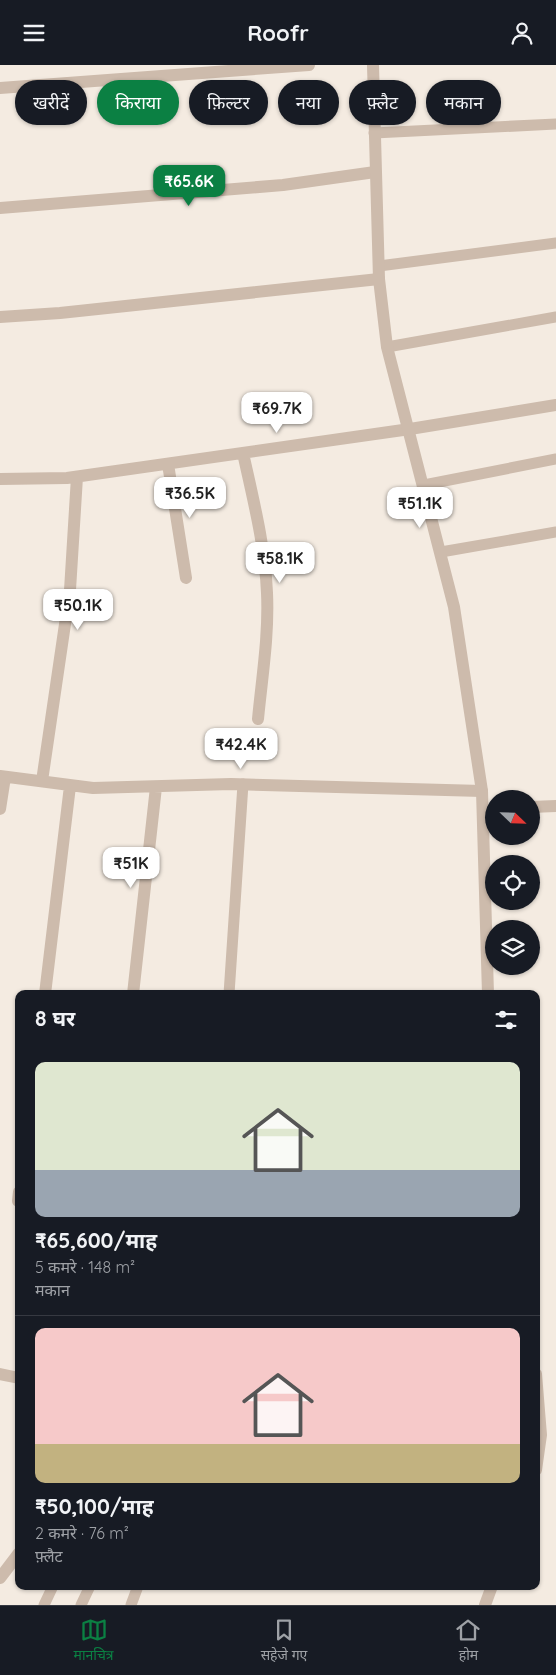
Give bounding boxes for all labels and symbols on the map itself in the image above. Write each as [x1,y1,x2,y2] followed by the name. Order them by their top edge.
[148,165,230,207] pin: ₹65.6K
[236,391,318,434] pin: ₹69.7K
[149,477,231,519] pin: ₹36.5K
[379,487,461,529] pin: ₹51.1K
[239,541,321,584] pin: ₹58.1K
[37,589,119,631] pin: ₹50.1K
[200,727,282,770] pin: ₹42.4K
[485,790,540,845] north arrow
[101,847,161,889] pin: ₹51K

